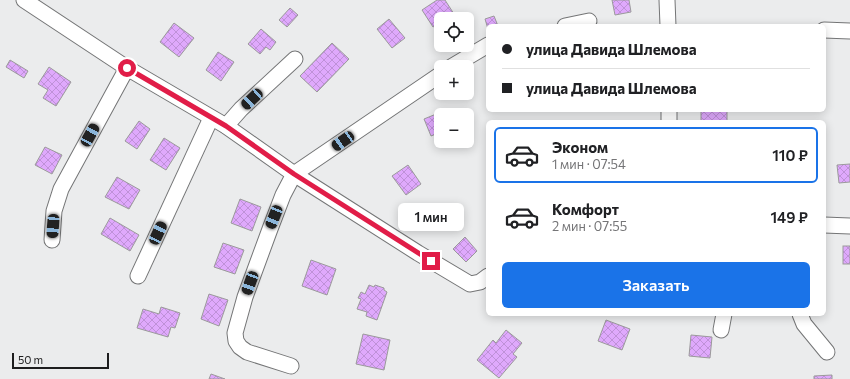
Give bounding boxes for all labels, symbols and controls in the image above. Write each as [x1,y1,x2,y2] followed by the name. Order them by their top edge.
[434,12,474,148] map controls
[434,12,474,52] button: locate
[526,40,697,58] text: улица Давида Шлемова
[118,59,136,77] route start
[434,60,474,100] button: +
[526,79,697,97] text: улица Давида Шлемова
[239,86,265,112] car
[434,108,474,148] button: −
[79,122,101,148] car
[330,129,356,153] car
[504,137,540,173] icon: car
[552,138,608,156] text: Эконом
[772,146,808,164] text: 110 ₽
[552,156,626,172] text: 1 мин · 07:54
[504,199,540,235] icon: car
[552,200,619,218] text: Комфорт
[398,203,464,231] callout: 1 мин
[264,204,284,230] car
[770,208,808,226] text: 149 ₽
[415,209,447,225] text: 1 мин
[46,214,60,238] car
[552,218,627,234] text: 2 мин · 07:55
[147,220,169,246] car
[422,252,440,270] route end
[502,262,810,308] button: Заказать
[240,270,260,296] car
[12,351,109,370] scale bar
[18,353,43,366] text: 50 m

